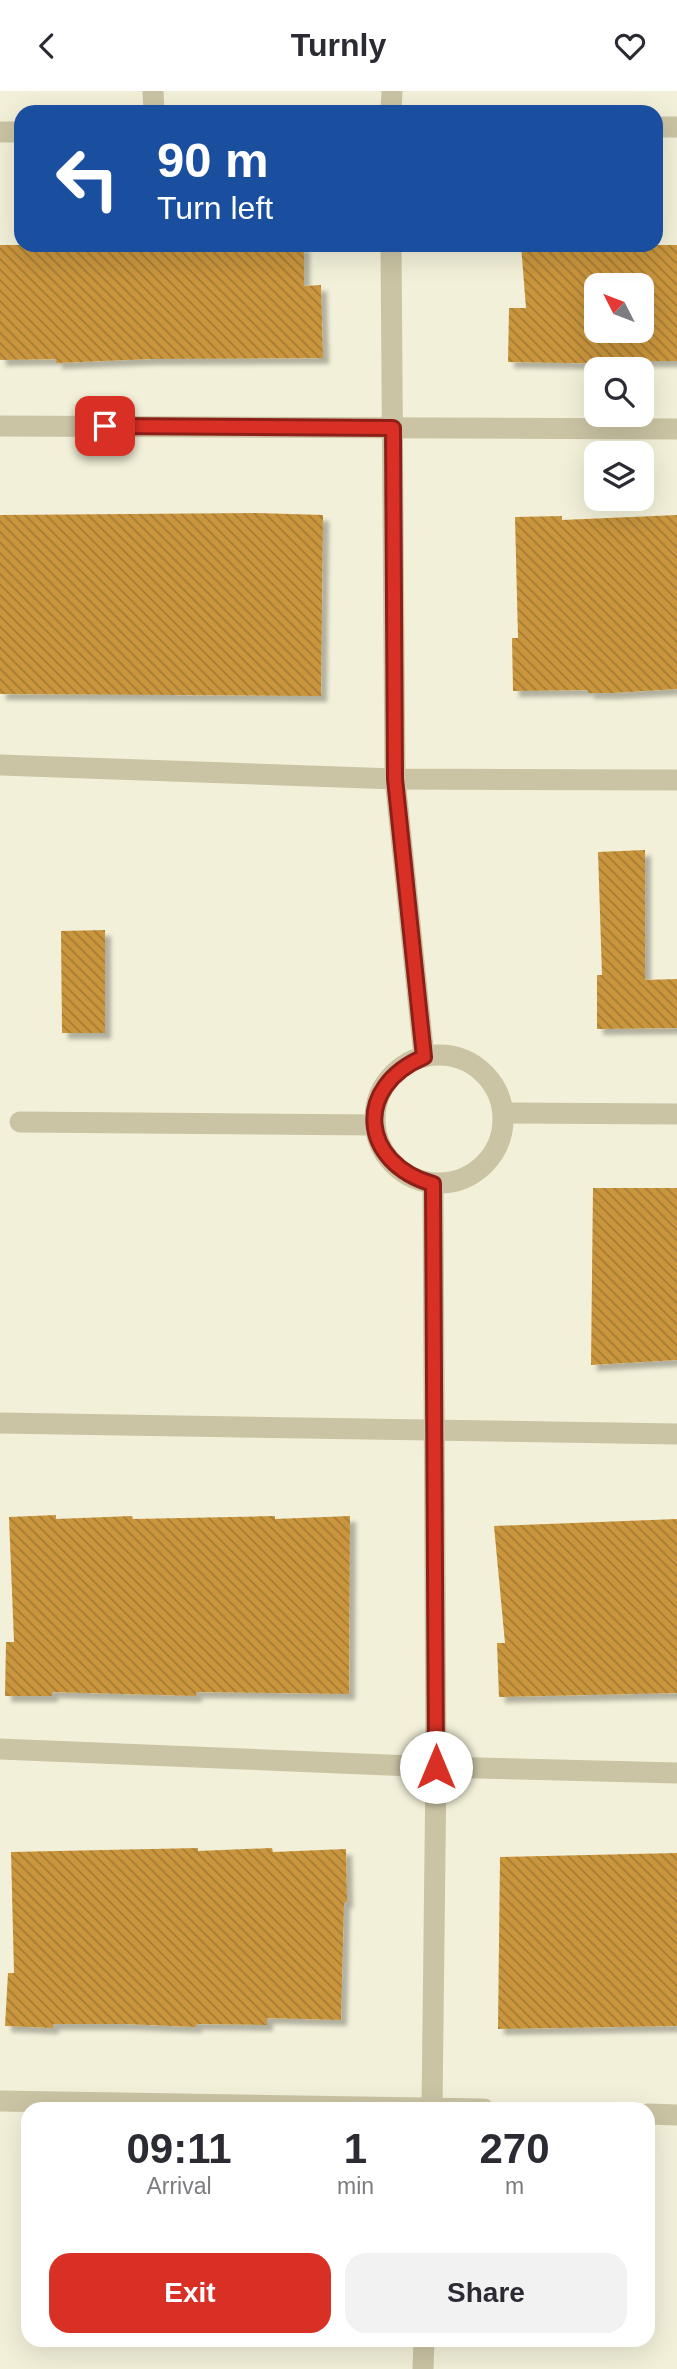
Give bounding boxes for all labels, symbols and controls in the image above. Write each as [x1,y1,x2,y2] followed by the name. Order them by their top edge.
[28,27,66,65] icon: back
[291,27,386,63] text: Turnly
[611,27,649,65] icon: heart
[42,133,133,224] icon: left
[157,133,269,187] text: 90 m
[157,190,273,226] text: Turn left
[584,273,654,343] north arrow
[584,273,654,511] map controls
[584,357,654,427] button: search
[75,396,135,456] pin
[86,407,124,445] icon: arrive
[584,441,654,511] button: layers
[399,1730,473,1804] position arrow
[126,2125,232,2172] text: 09:11
[344,2125,367,2172] text: 1
[479,2125,550,2172] text: 270
[146,2173,212,2199] text: Arrival
[337,2173,374,2199] text: min
[505,2173,524,2199] text: m
[49,2253,331,2333] button: Exit
[345,2253,627,2333] button: Share

